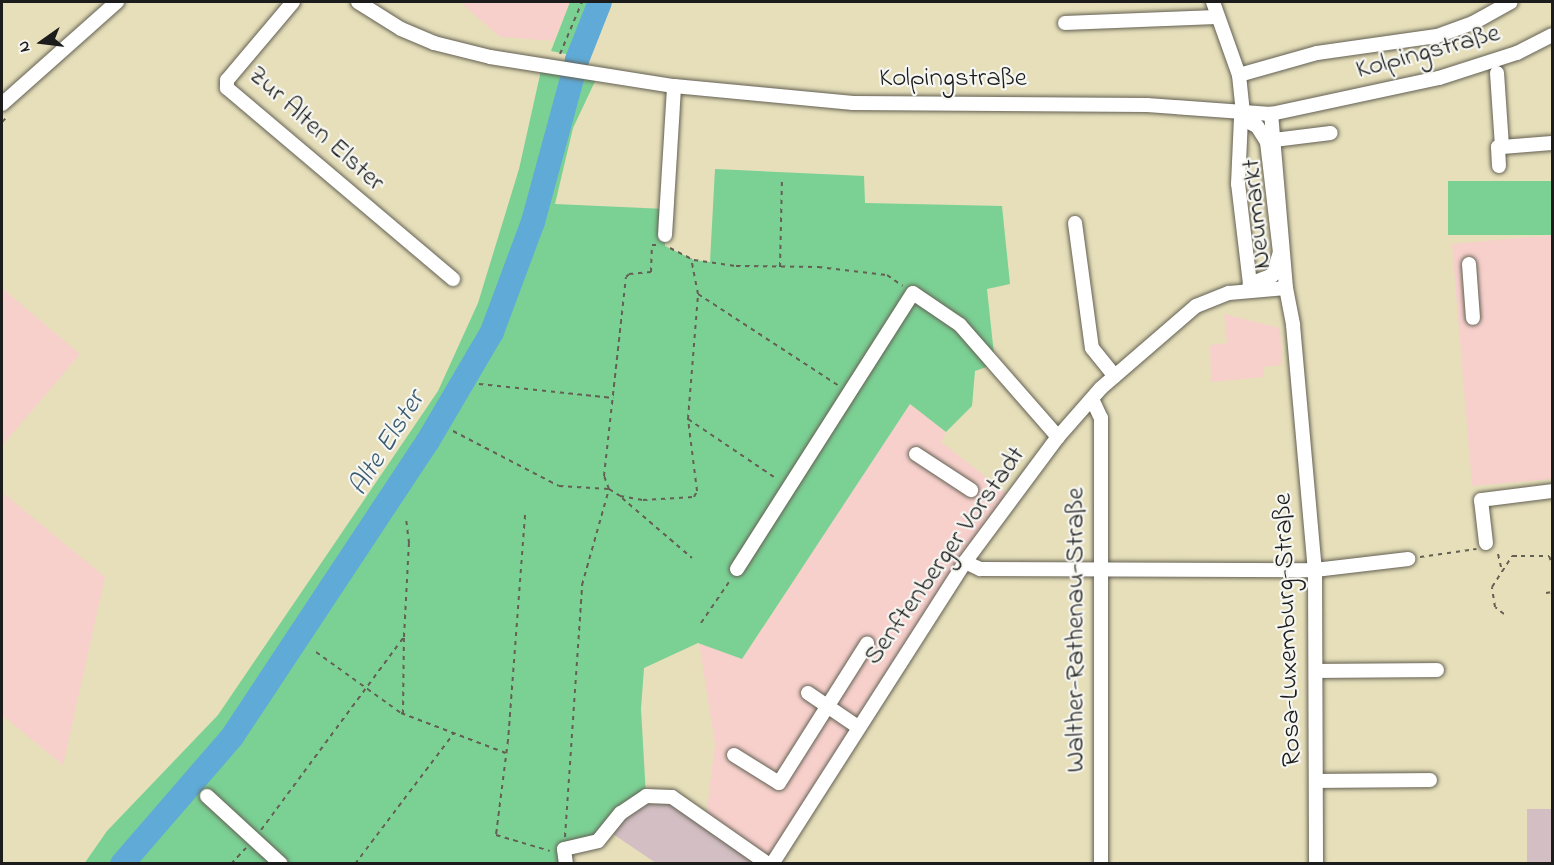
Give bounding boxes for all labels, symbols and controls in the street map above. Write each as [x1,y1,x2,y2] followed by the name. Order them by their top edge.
[12,12,72,72] north arrow
[1352,17,1504,87] street label: Kolpingstraße
[12,38,37,55] text: N
[241,59,391,199] street label: Zur Alten Elster
[879,63,1027,95] street label: Kolpingstraße
[1235,157,1279,271] street label: Neumarkt
[343,385,433,503] water label: Alte Elster
[857,440,1033,672] street label: Senftenberger Vorstadt
[1060,488,1092,772] street label: Walther-Rathenau-Straße
[1267,493,1309,767] street label: Rosa-Luxemburg-Straße

